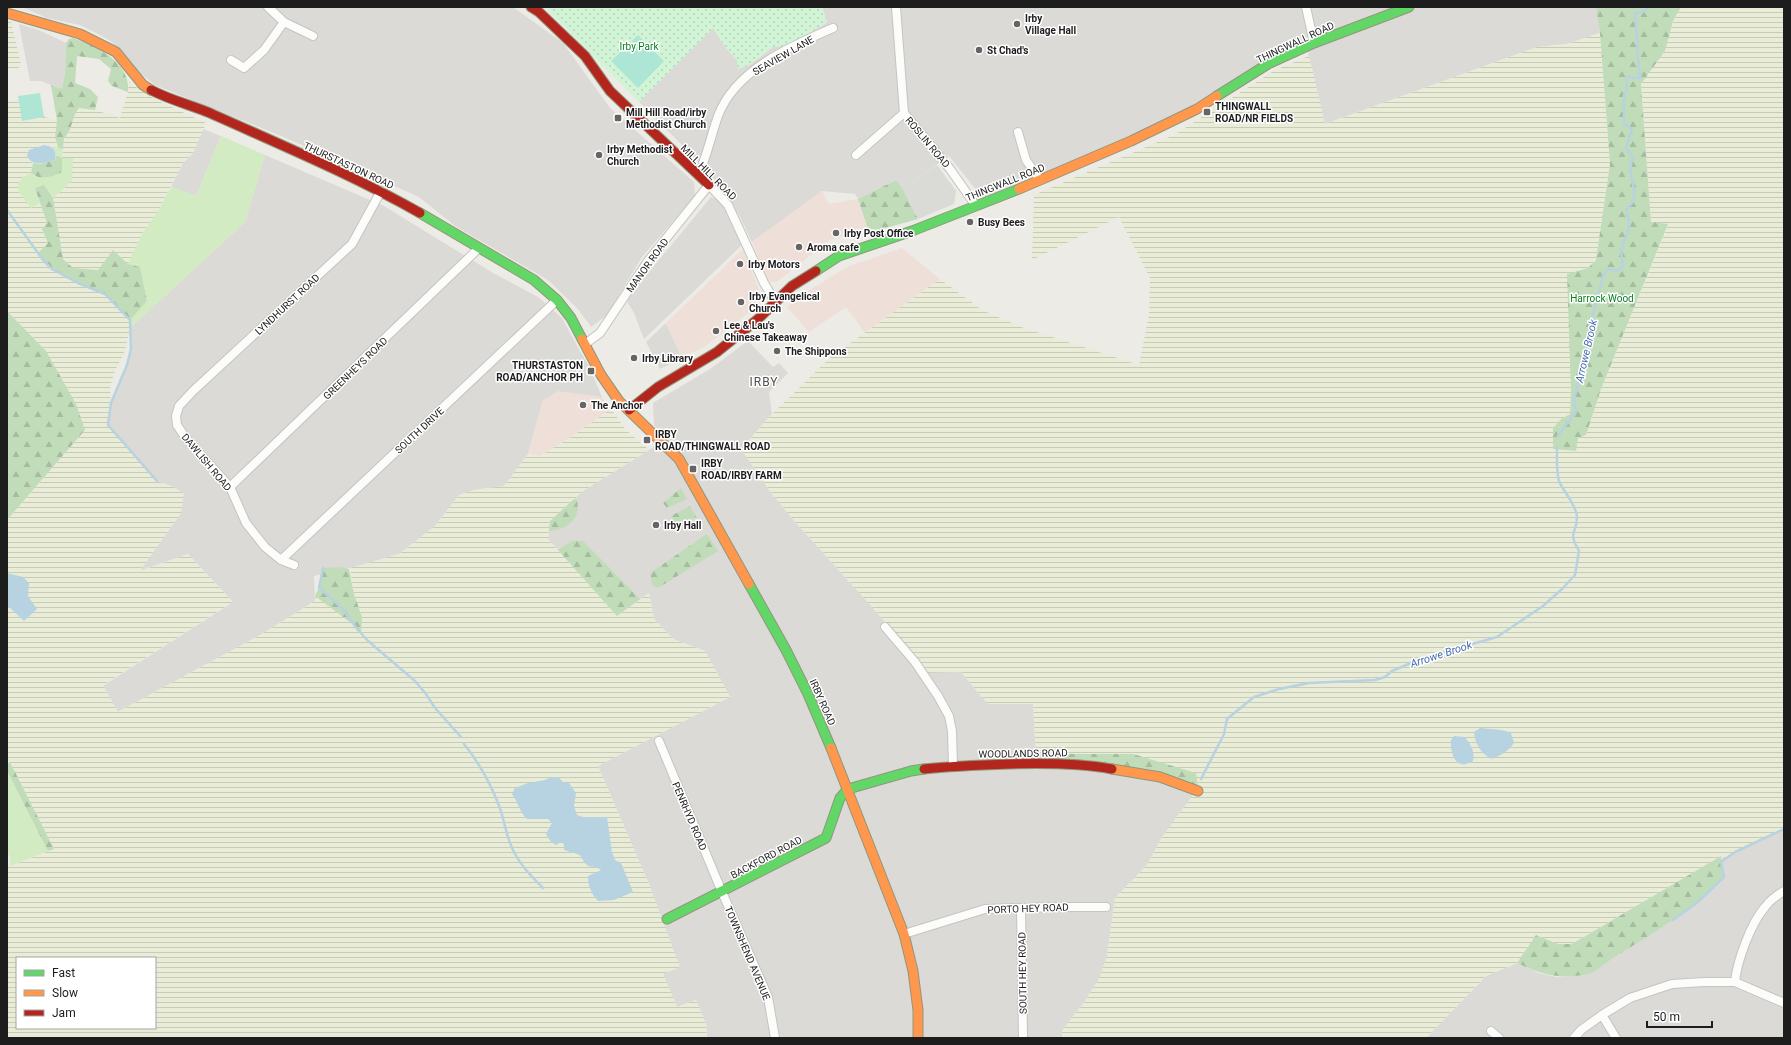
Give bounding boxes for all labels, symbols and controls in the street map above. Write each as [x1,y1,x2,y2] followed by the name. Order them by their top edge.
[1025,13,1076,36] place label: Irby Village Hall
[1012,19,1022,29] marker: Irby Village Hall
[1255,20,1336,65] street label: THINGWALL ROAD
[751,33,816,77] street label: SEAVIEW LANE
[619,41,659,52] park label: Irby Park
[974,45,984,55] marker: St Chad's
[987,45,1028,56] place label: St Chad's
[1215,101,1293,124] place label: THINGWALL ROAD/NR FIELDS
[626,107,707,130] place label: Mill Hill Road/irby Methodist Church
[1202,107,1212,117] marker: THINGWALL ROAD/NR FIELDS
[613,113,623,123] marker: Mill Hill Road/irby Methodist Church
[903,115,952,170] street label: ROSLIN ROAD
[302,140,396,191] street label: THURSTASTON ROAD
[679,142,739,202] street label: MILL HILL ROAD
[607,144,673,167] place label: Irby Methodist Church
[594,150,604,160] marker: Irby Methodist Church
[964,162,1046,203] street label: THINGWALL ROAD
[965,217,975,227] marker: Busy Bees
[978,217,1025,228] place label: Busy Bees
[831,228,841,238] marker: Irby Post Office
[844,228,914,239] place label: Irby Post Office
[624,236,671,294] street label: MANOR ROAD
[794,242,804,252] marker: Aroma cafe
[807,242,859,253] place label: Aroma cafe
[735,259,745,269] marker: Irby Motors
[748,259,800,270] place label: Irby Motors
[253,272,322,337] street label: LYNDHURST ROAD
[749,291,820,314] place label: Irby Evangelical Church
[1570,293,1634,304] park label: Harrock Wood
[736,297,746,307] marker: Irby Evangelical Church
[1573,318,1600,385] water label: Arrowe Brook
[724,320,808,343] place label: Lee & Lau's Chinese Takeaway
[711,326,721,336] marker: Lee & Lau's Chinese Takeaway
[321,335,390,402] street label: GREENHEYS ROAD
[772,346,782,356] marker: The Shippons
[785,346,847,357] place label: The Shippons
[629,353,639,363] marker: Irby Library
[642,353,694,364] place label: Irby Library
[496,360,583,383] place label: THURSTASTON ROAD/ANCHOR PH
[586,366,596,376] marker: THURSTASTON ROAD/ANCHOR PH
[749,375,779,389] district label: IRBY
[578,400,588,410] marker: The Anchor
[591,400,643,411] place label: The Anchor
[393,405,446,456] street label: SOUTH DRIVE
[655,429,771,452] place label: IRBY ROAD/THINGWALL ROAD
[180,432,234,493] street label: DAWLISH ROAD
[642,435,652,445] marker: IRBY ROAD/THINGWALL ROAD
[701,458,782,481] place label: IRBY ROAD/IRBY FARM
[688,464,698,474] marker: IRBY ROAD/IRBY FARM
[651,520,661,530] marker: Irby Hall
[664,520,702,531] place label: Irby Hall
[1408,638,1474,671] water label: Arrowe Brook
[807,677,838,727] street label: IRBY ROAD
[978,747,1068,760] street label: WOODLANDS ROAD
[670,780,709,852] street label: PENRHYD ROAD
[729,834,804,881] street label: BACKFORD ROAD
[987,902,1069,915] street label: PORTO HEY ROAD
[723,905,772,1002] street label: TOWNSHEND AVENUE
[1016,932,1029,1014] street label: SOUTH HEY ROAD
[16,957,156,1029] legend
[52,966,75,980] text: Fast
[52,986,78,1000] text: Slow
[1647,1003,1712,1029] scale bar
[52,1006,76,1020] text: Jam
[1653,1010,1680,1024] text: 50 m

